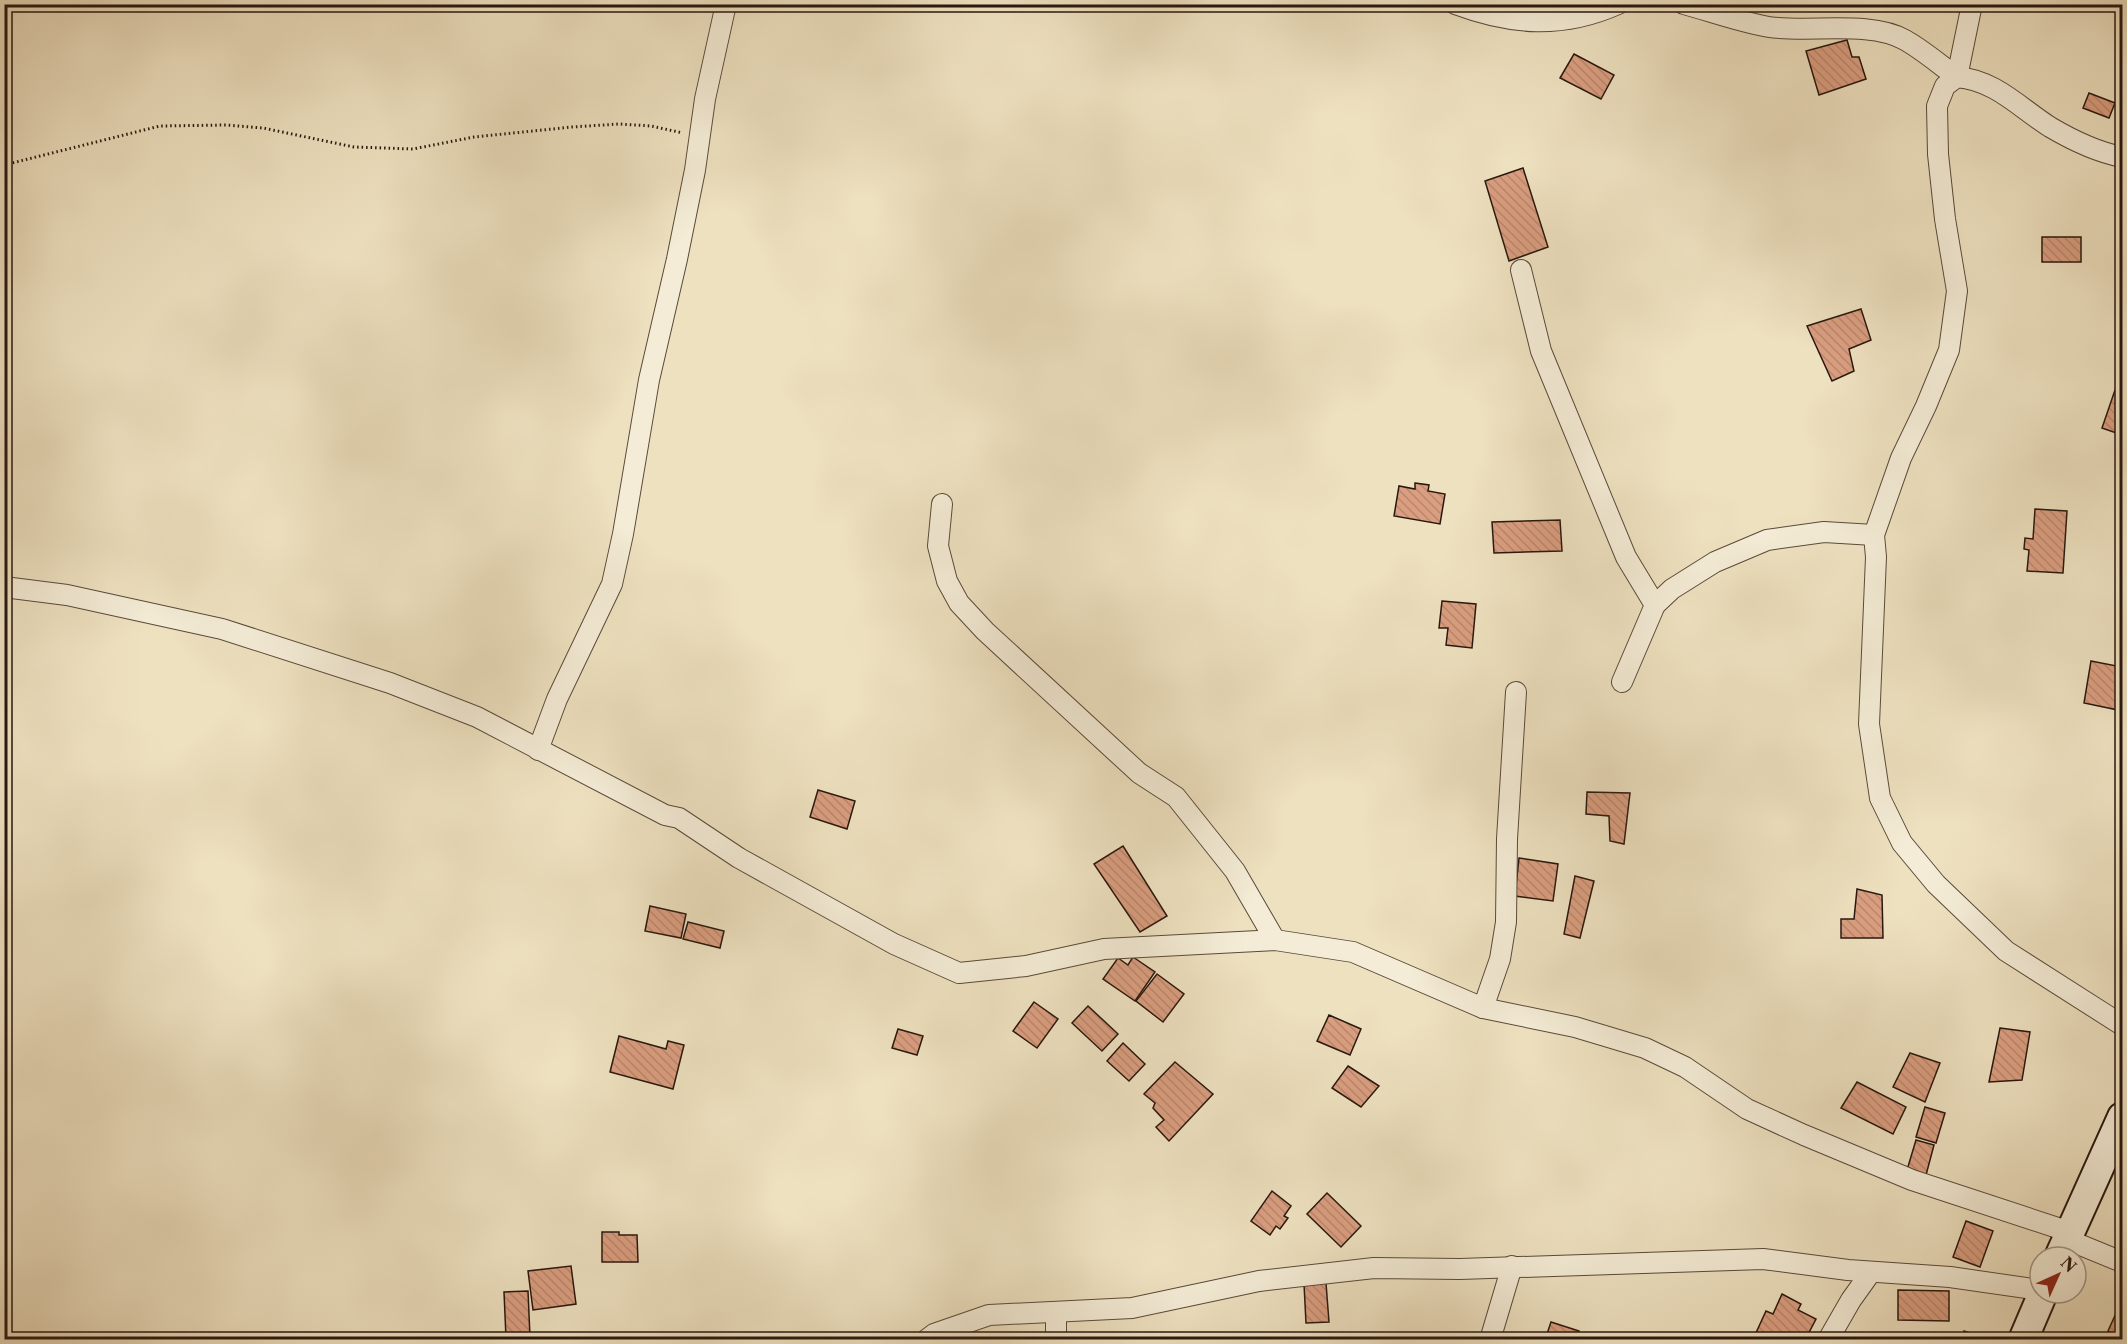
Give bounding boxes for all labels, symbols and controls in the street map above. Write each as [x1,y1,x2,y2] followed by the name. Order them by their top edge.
[2028,1245,2088,1305] north arrow
[2057,1252,2081,1276] text: N

